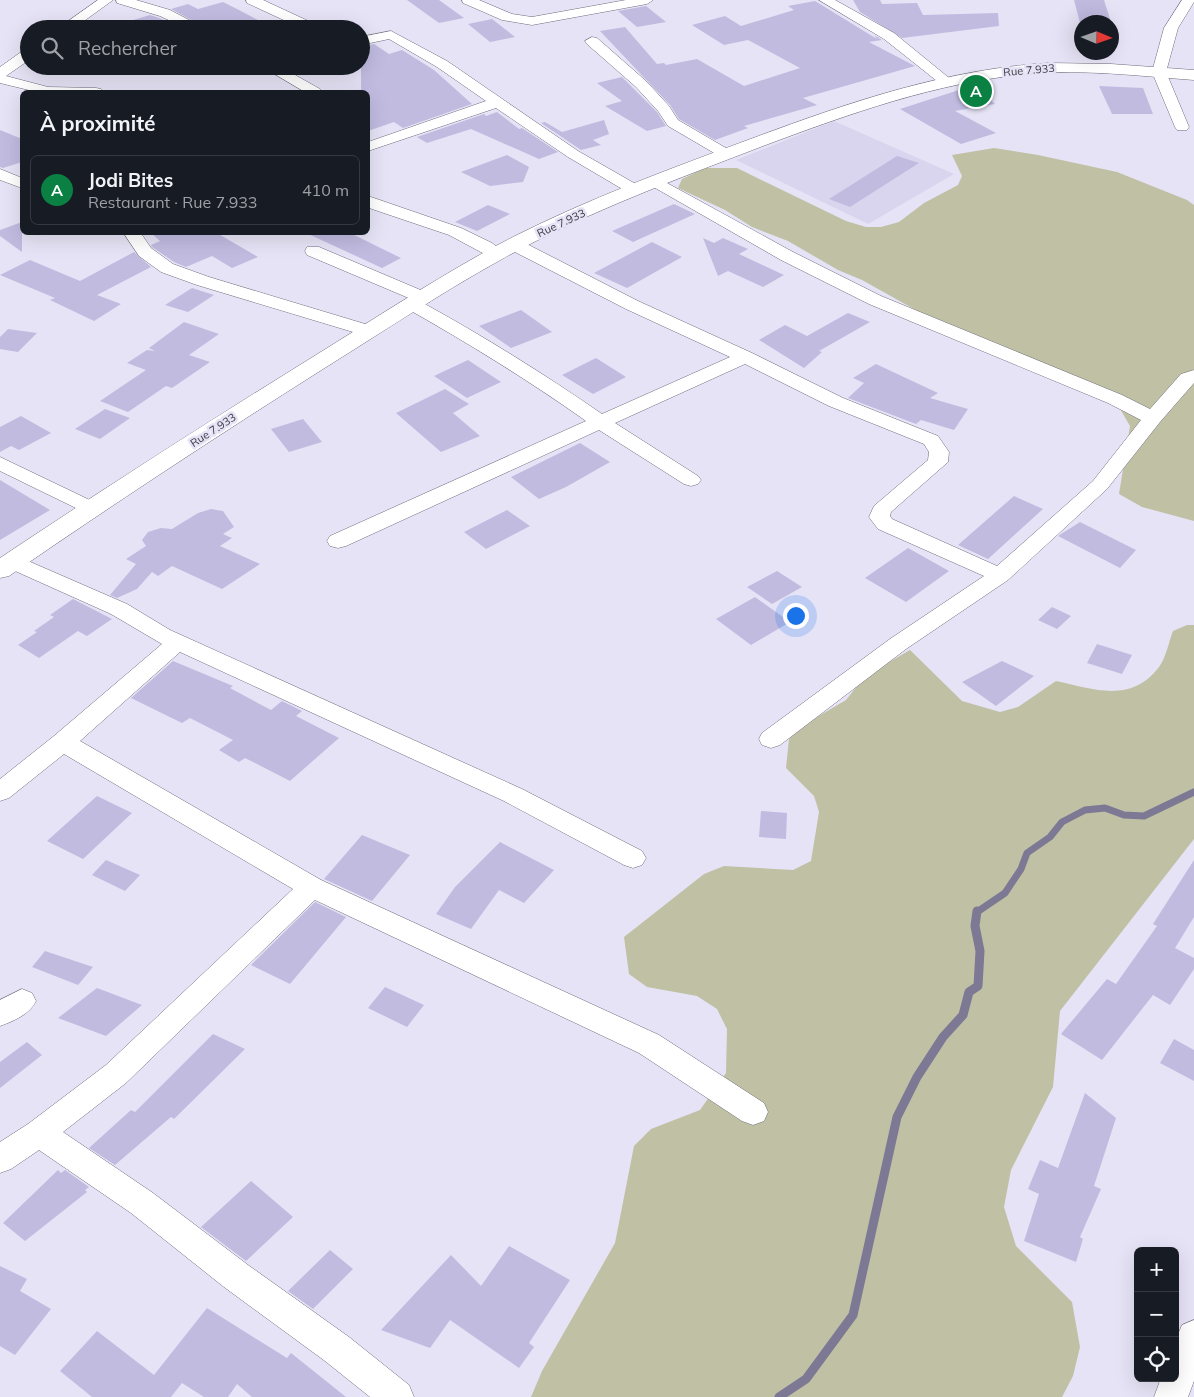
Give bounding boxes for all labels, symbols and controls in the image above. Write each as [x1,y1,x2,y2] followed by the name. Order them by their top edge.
[1074,15,1119,60] north arrow
[20,20,370,75] search box
[38,34,66,62] icon: search
[78,36,177,60] text: Rechercher
[1003,61,1055,79] street label: Rue 7.933
[960,72,992,110] pin: A
[40,110,156,136] text: À proximité
[88,168,173,192] text: Jodi Bites
[51,180,63,200] text: A
[302,180,349,200] text: 410 m
[88,192,257,212] text: Restaurant · Rue 7.933
[535,206,587,240] street label: Rue 7.933
[187,410,239,450] street label: Rue 7.933
[783,603,809,629] your location
[1134,1247,1179,1382] map controls
[1134,1247,1179,1292] button: +
[1134,1292,1179,1337] button: −
[1134,1337,1179,1382] button: locate

